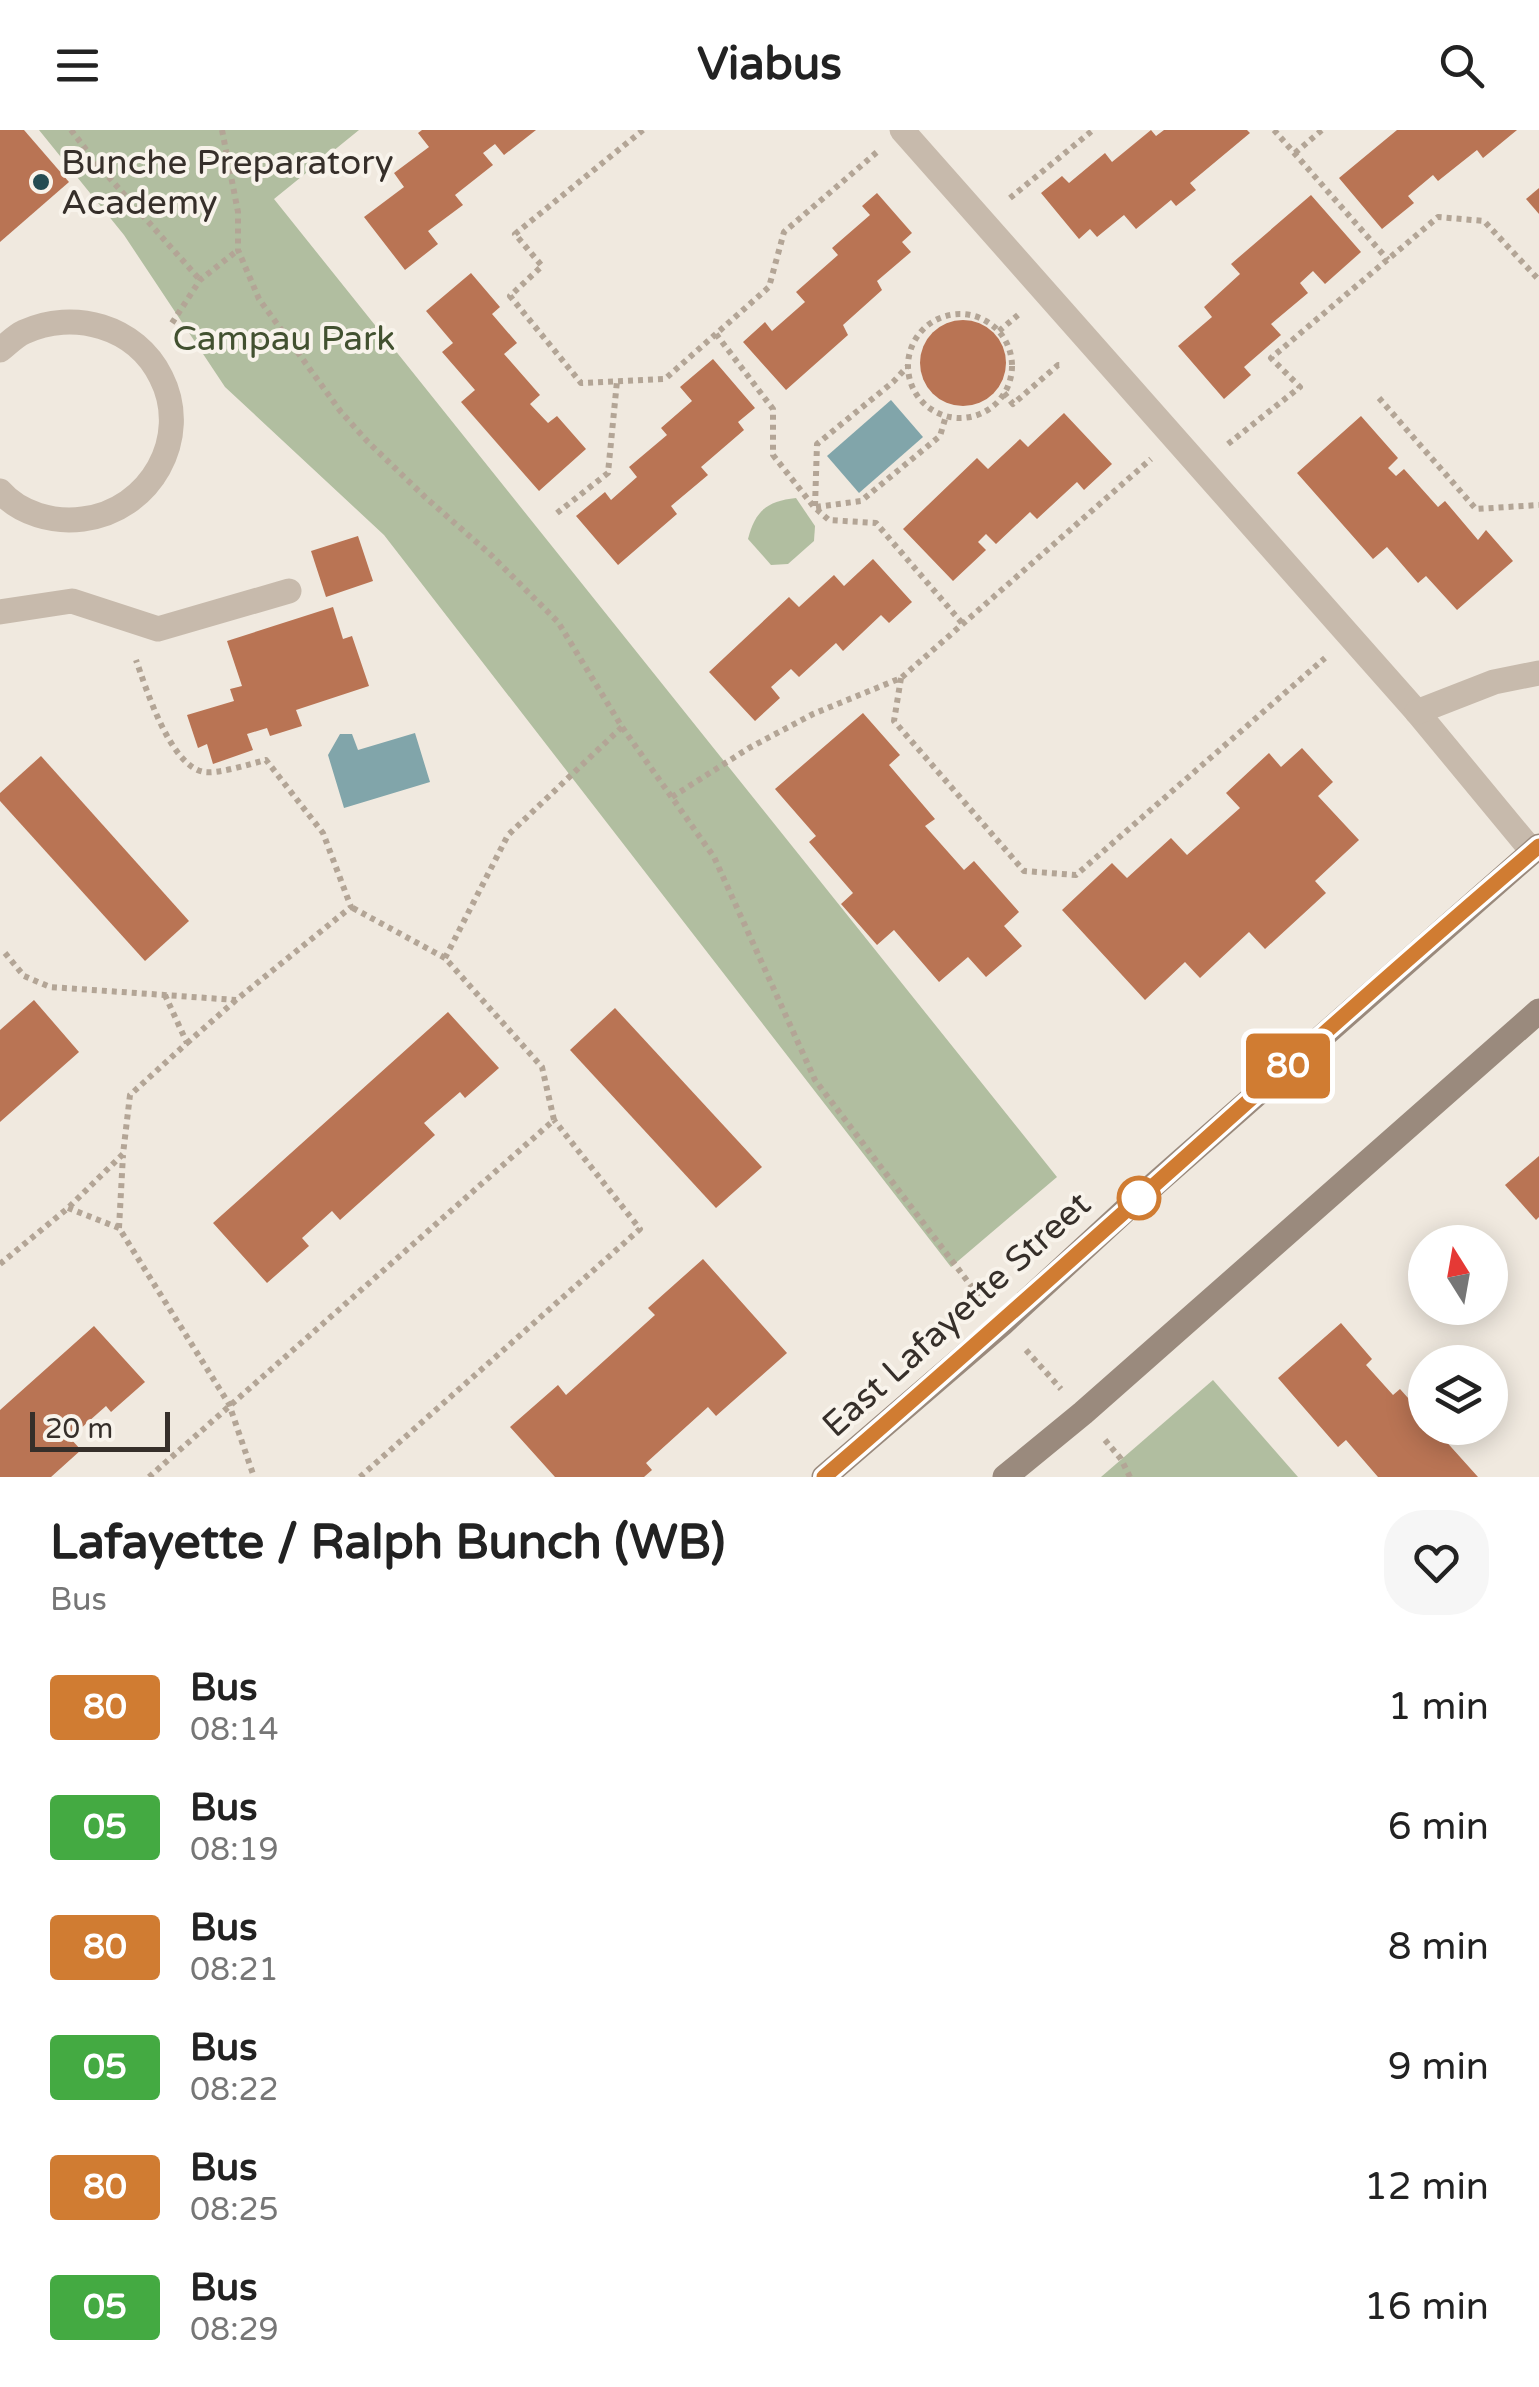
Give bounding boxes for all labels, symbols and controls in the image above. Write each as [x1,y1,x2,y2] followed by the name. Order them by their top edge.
[50,38,105,93] icon: menu
[697,38,842,92] text: Viabus
[1434,38,1489,93] icon: search
[61,142,393,224] place label: Bunche Preparatory Academy
[30,171,52,193] marker: Bunche Preparatory Academy
[173,318,395,360] park label: Campau Park
[1243,1034,1333,1098] line badge: 80
[1266,1045,1310,1087] text: 80
[1118,1177,1160,1219] unlabelled marker
[814,1183,1099,1446] street label: East Lafayette Street
[1408,1225,1508,1325] north arrow
[1408,1225,1508,1445] map controls
[1408,1345,1508,1445] button: layers
[30,1407,170,1452] scale bar
[45,1412,113,1446] text: 20 m
[1384,1510,1489,1615] button: heart
[50,1514,725,1572] text: Lafayette / Ralph Bunch (WB)
[50,1581,107,1619] text: Bus
[190,1665,257,1711] text: Bus
[1388,1684,1489,1730] text: 1 min
[83,1686,127,1728] text: 80
[190,1711,279,1749] text: 08:14
[190,1785,257,1831] text: Bus
[1388,1804,1489,1850] text: 6 min
[83,1806,127,1848] text: 05
[190,1831,279,1869] text: 08:19
[190,1905,257,1951] text: Bus
[1388,1924,1489,1970] text: 8 min
[83,1926,127,1968] text: 80
[190,1951,279,1989] text: 08:21
[190,2025,257,2071] text: Bus
[1388,2044,1489,2090] text: 9 min
[83,2046,127,2088] text: 05
[190,2071,279,2109] text: 08:22
[190,2145,257,2191] text: Bus
[1364,2164,1489,2210] text: 12 min
[83,2166,127,2208] text: 80
[190,2191,279,2229] text: 08:25
[190,2265,257,2311] text: Bus
[1364,2284,1489,2330] text: 16 min
[83,2286,127,2328] text: 05
[190,2311,279,2349] text: 08:29

